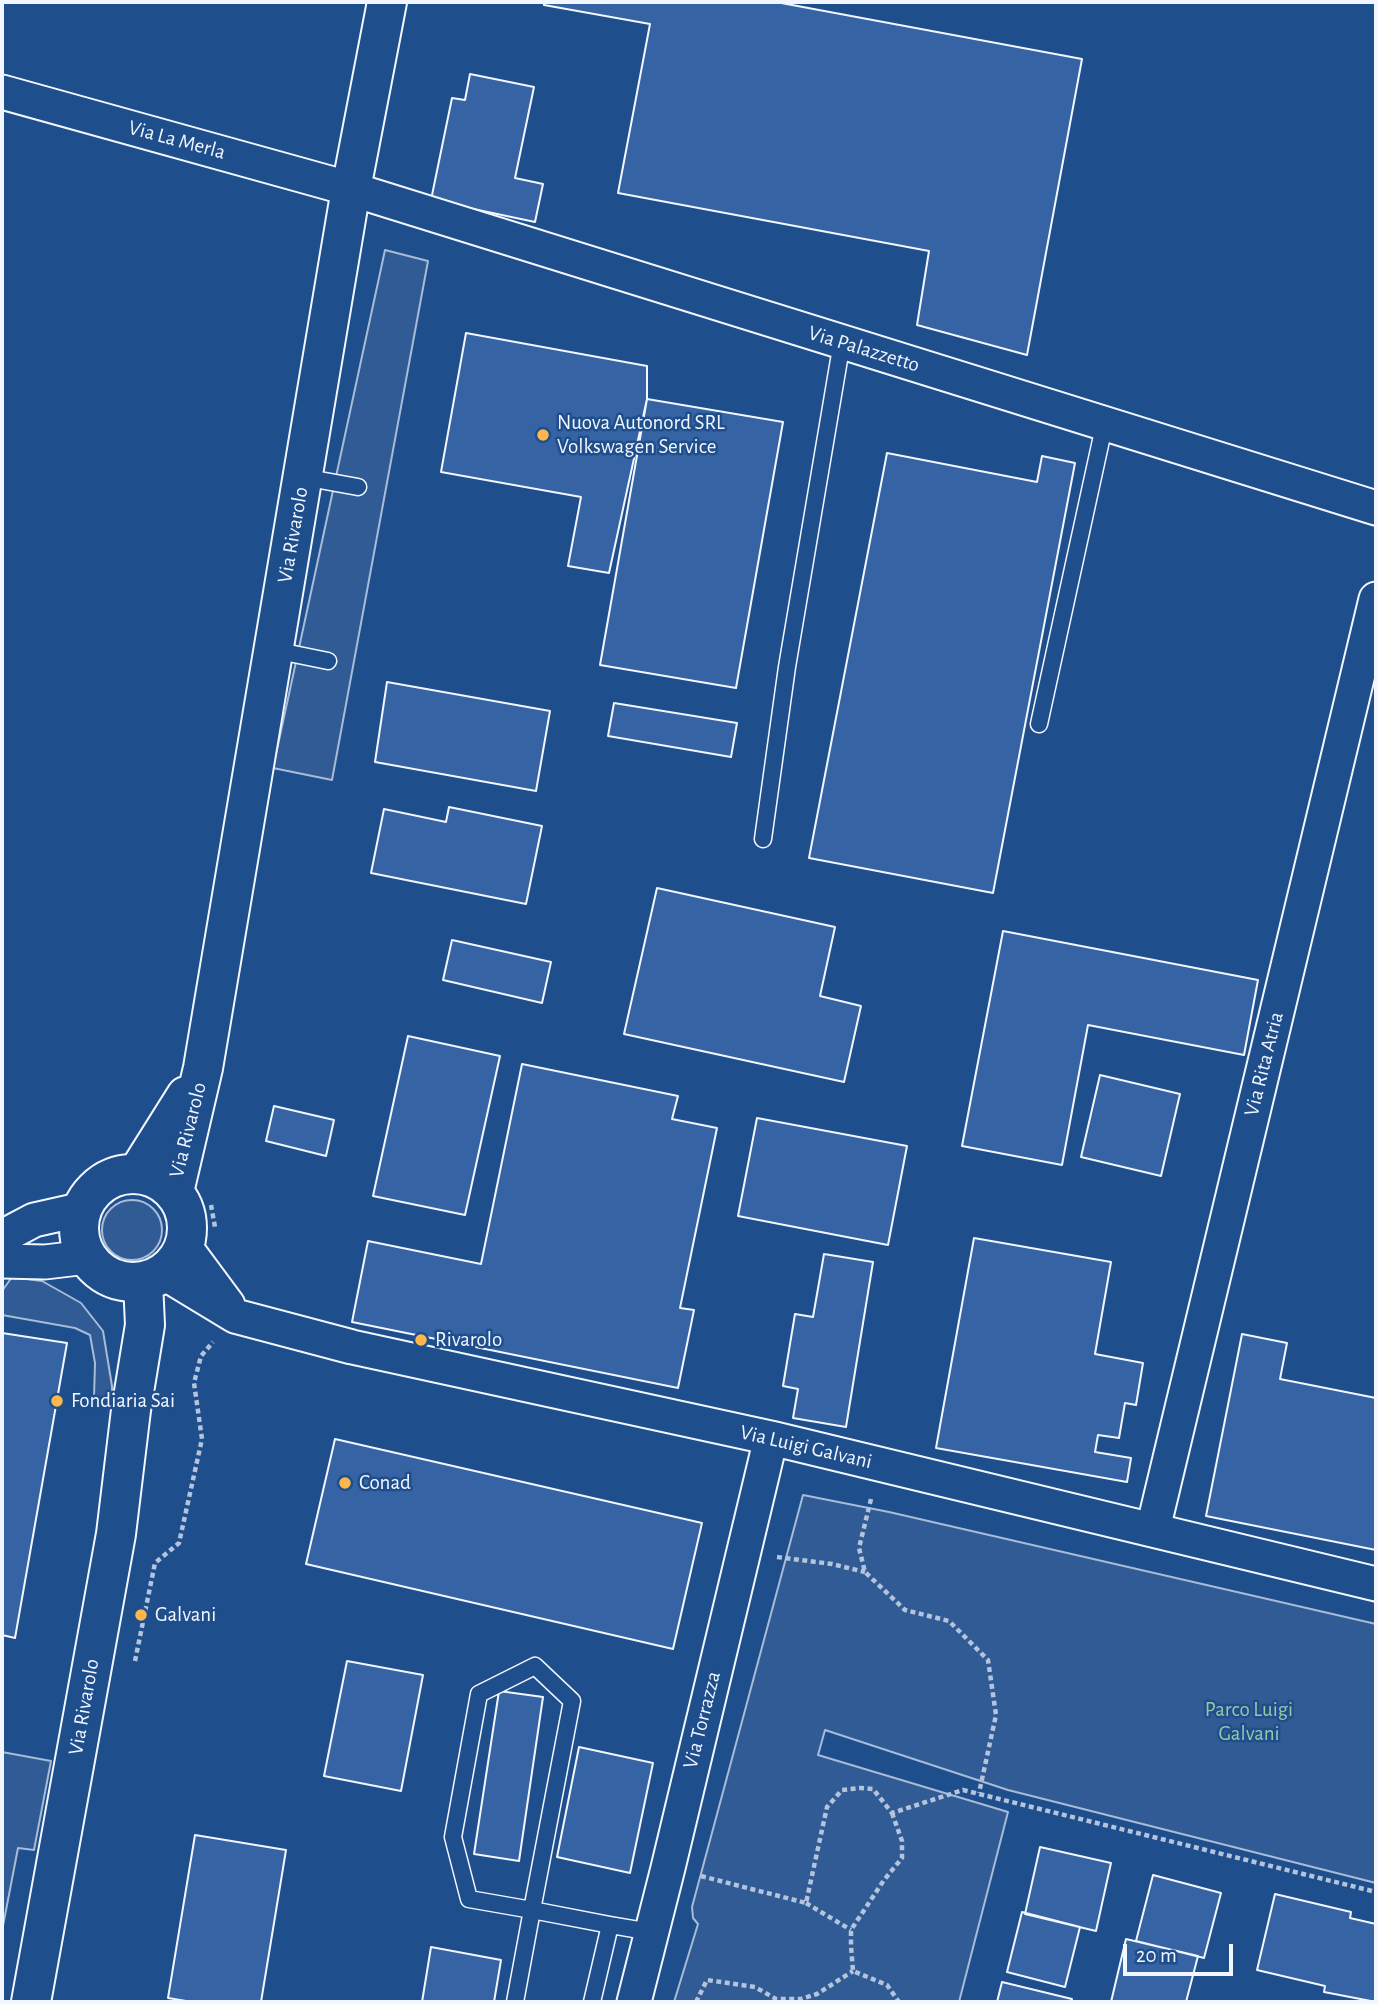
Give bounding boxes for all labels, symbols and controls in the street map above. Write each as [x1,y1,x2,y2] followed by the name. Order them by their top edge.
[126,115,228,165] street label: Via La Merla
[805,320,923,378] street label: Via Palazzetto
[557,410,725,460] place label: Nuova Autonord SRL Volkswagen Service
[535,427,551,443] marker: Nuova Autonord SRL Volkswagen Service
[272,485,314,585] street label: Via Rivarolo
[1239,1009,1289,1119] street label: Via Rita Atria
[164,1080,212,1180] street label: Via Rivarolo
[435,1327,502,1353] place label: Rivarolo
[413,1332,429,1348] marker: Rivarolo
[71,1388,175,1414] place label: Fondiaria Sai
[49,1393,65,1409] marker: Fondiaria Sai
[738,1420,874,1474] street label: Via Luigi Galvani
[359,1470,411,1496] place label: Conad
[337,1475,353,1491] marker: Conad
[155,1602,216,1628] place label: Galvani
[133,1607,149,1623] marker: Galvani
[63,1657,105,1757] street label: Via Rivarolo
[678,1669,726,1771] street label: Via Torrazza
[1205,1697,1293,1747] park label: Parco Luigi Galvani
[1126,1930,1236,1974] scale bar
[1136,1945,1177,1966] text: 20 m

